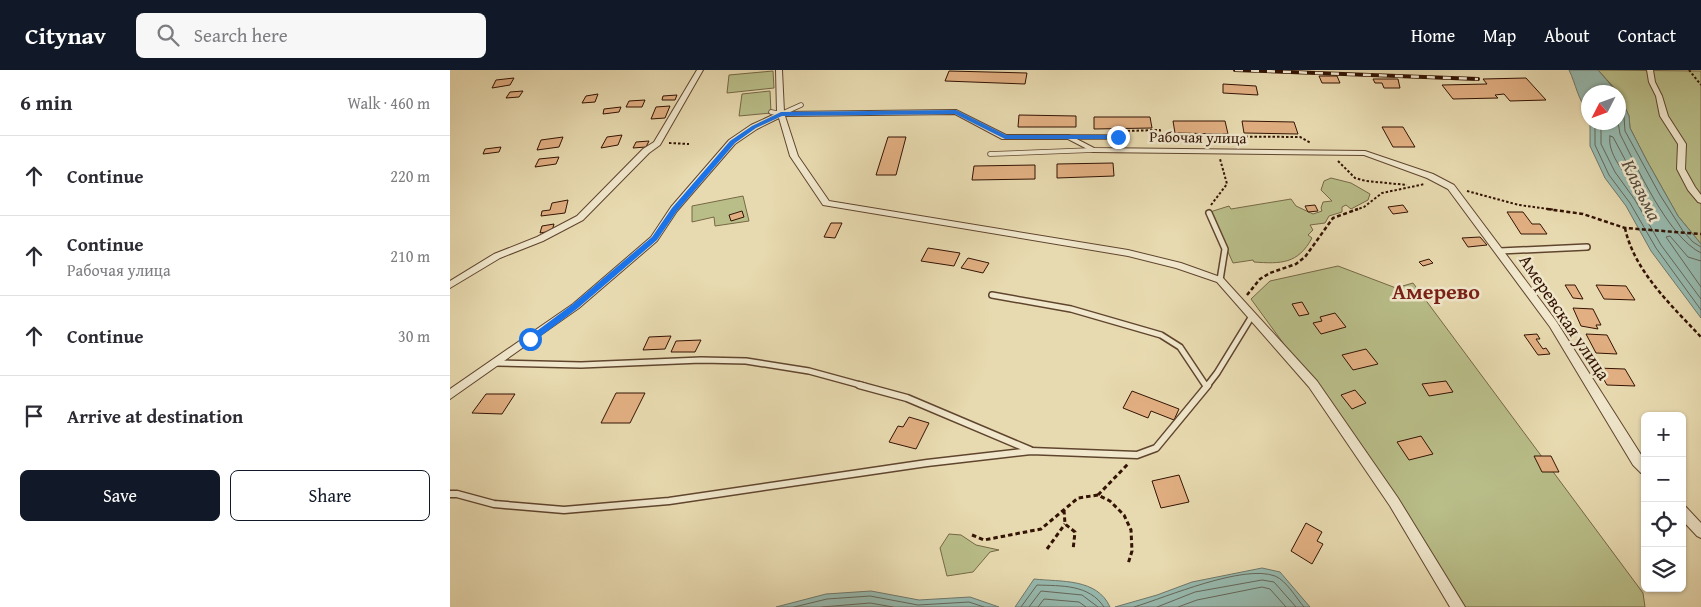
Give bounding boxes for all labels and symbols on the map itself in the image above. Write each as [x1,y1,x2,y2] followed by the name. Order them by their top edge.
[1581,85,1626,130] north arrow
[1107,126,1130,149] route end
[1149,126,1248,148] street label: Рабочая улица
[1615,154,1669,226] water label: Клязьма
[1513,249,1617,386] street label: Амеревская улица
[1392,275,1480,307] district label: Амерево
[519,328,542,351] route start

